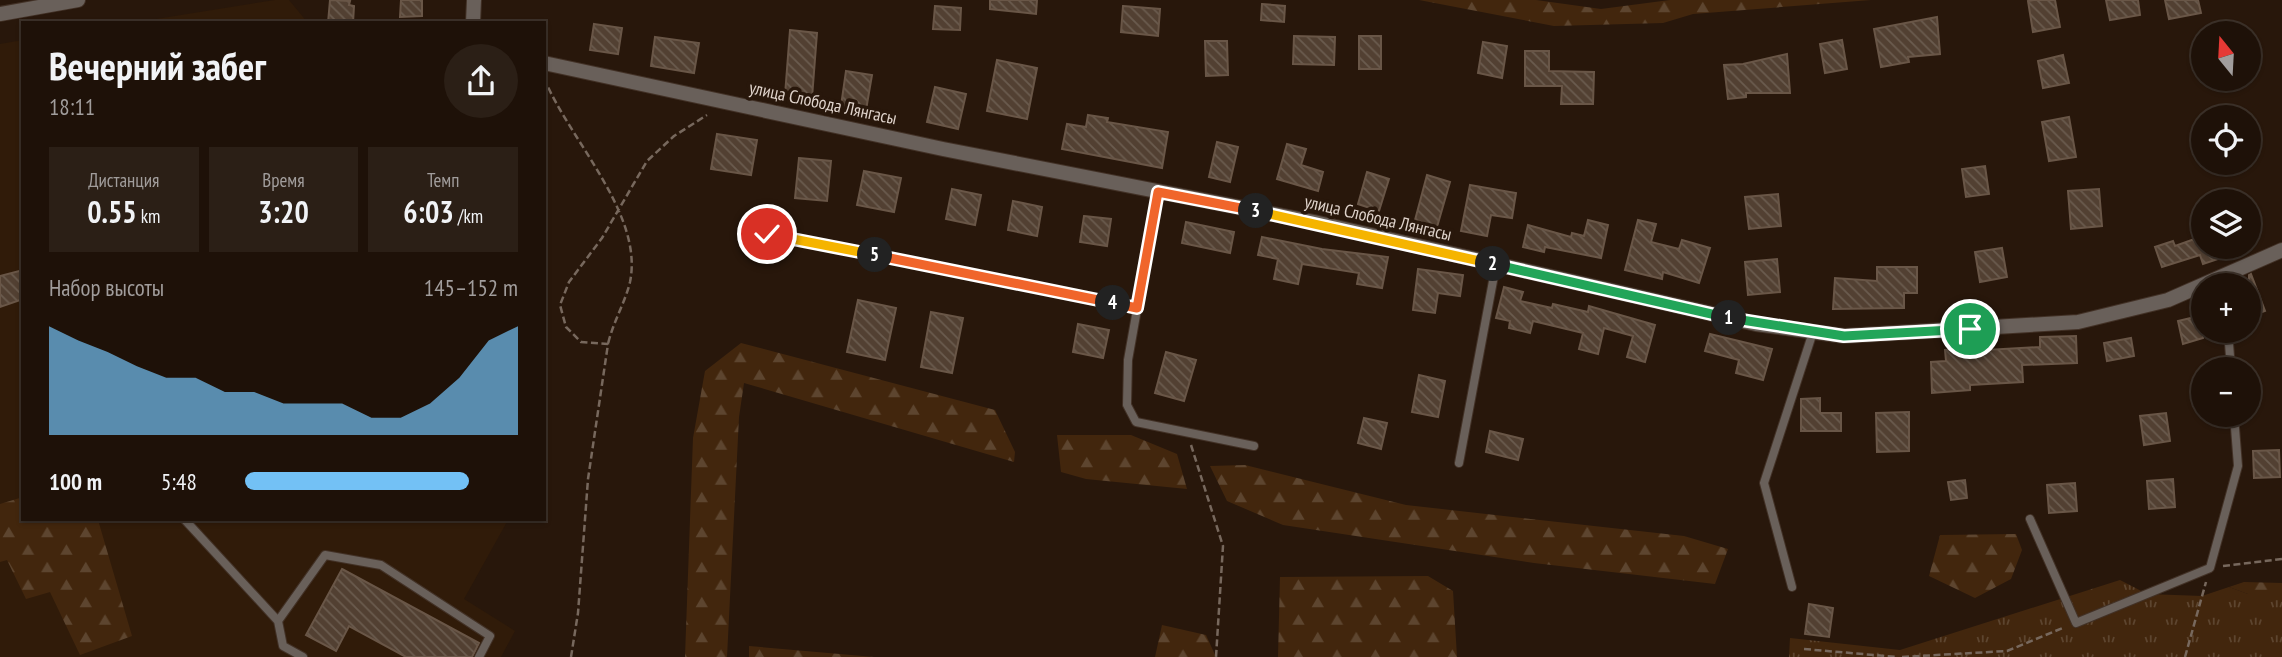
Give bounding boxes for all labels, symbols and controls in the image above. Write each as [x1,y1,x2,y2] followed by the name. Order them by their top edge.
[2191,21,2261,91] north arrow
[2191,21,2261,427] map controls
[49,41,266,90] text: Вечерний забег
[444,44,518,118] button: share
[747,76,899,129] street label: улица Слобода Лянгасы
[49,92,95,121] text: 18:11
[2191,105,2261,175] button: locate
[88,168,159,192] text: Дистанция
[262,168,305,192] text: Время
[427,168,459,192] text: Темп
[1302,189,1454,246] street label: улица Слобода Лянгасы
[2191,189,2261,259] button: layers
[87,192,137,231] text: 0.55
[258,192,309,231] text: 3:20
[403,192,454,231] text: 6:03
[1238,194,1274,228] pin: 3
[1251,198,1260,222] text: 3
[137,204,160,228] text: km
[454,204,483,228] text: /km
[737,204,797,264] pin
[748,215,786,253] icon: check
[858,238,892,272] pin: 5
[870,242,879,266] text: 5
[1476,246,1510,282] pin: 2
[1488,251,1497,275] text: 2
[49,273,164,302] text: Набор высоты
[424,273,518,302] text: 145–152 m
[2191,273,2261,343] button: +
[1096,286,1130,320] pin: 4
[1108,290,1117,314] text: 4
[1940,299,2000,359] pin
[1712,300,1746,336] pin: 1
[1724,305,1733,329] text: 1
[1951,310,1989,348] icon: arrive
[2191,357,2261,427] button: −
[49,467,102,496] text: 100 m
[161,467,197,496] text: 5:48

